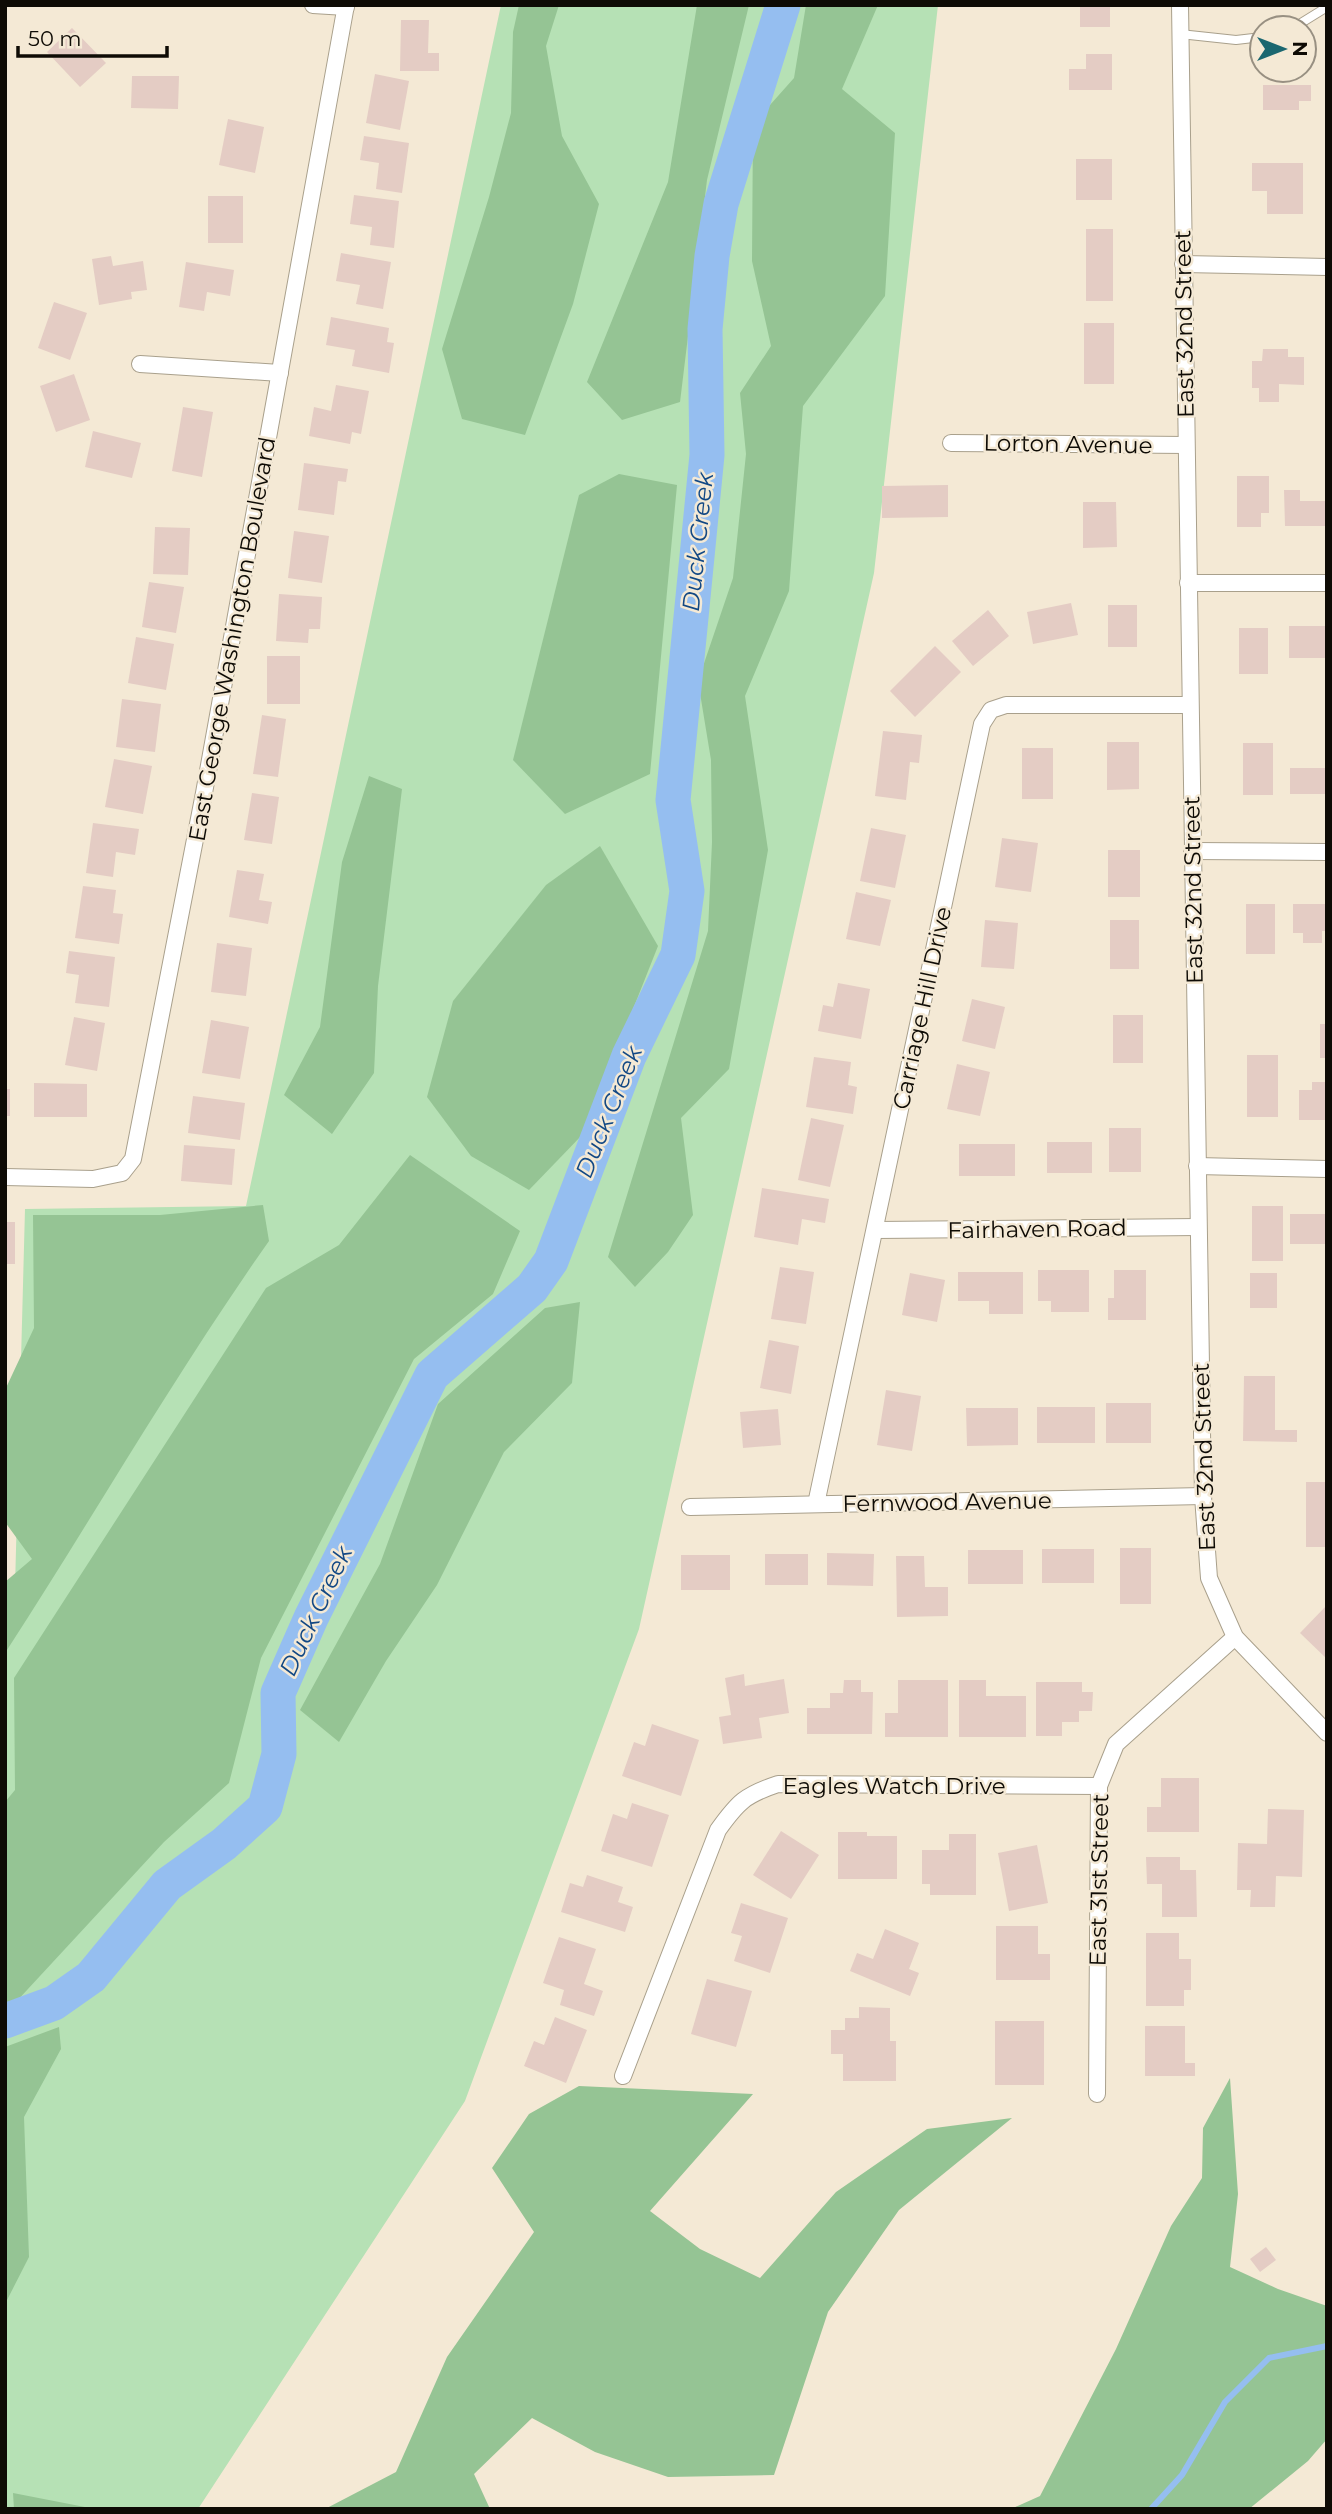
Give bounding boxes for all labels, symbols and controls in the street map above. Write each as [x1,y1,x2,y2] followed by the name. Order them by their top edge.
[18,14,166,58] scale bar
[1248,14,1318,84] north arrow
[28,26,82,51] text: 50 m
[1288,41,1311,57] text: N
[1168,230,1200,418] street label: East 32nd Street
[983,429,1153,459] street label: Lorton Avenue
[183,435,281,843] street label: East George Washington Boulevard
[676,469,719,613] water label: Duck Creek
[1177,796,1209,984] street label: East 32nd Street
[887,904,957,1112] street label: Carriage Hill Drive
[569,1040,649,1182] water label: Duck Creek
[947,1213,1127,1245] street label: Fairhaven Road
[1187,1363,1221,1551] street label: East 32nd Street
[842,1486,1052,1518] street label: Fernwood Avenue
[273,1540,359,1680] water label: Duck Creek
[782,1772,1006,1800] street label: Eagles Watch Drive
[1083,1793,1115,1967] street label: East 31st Street

